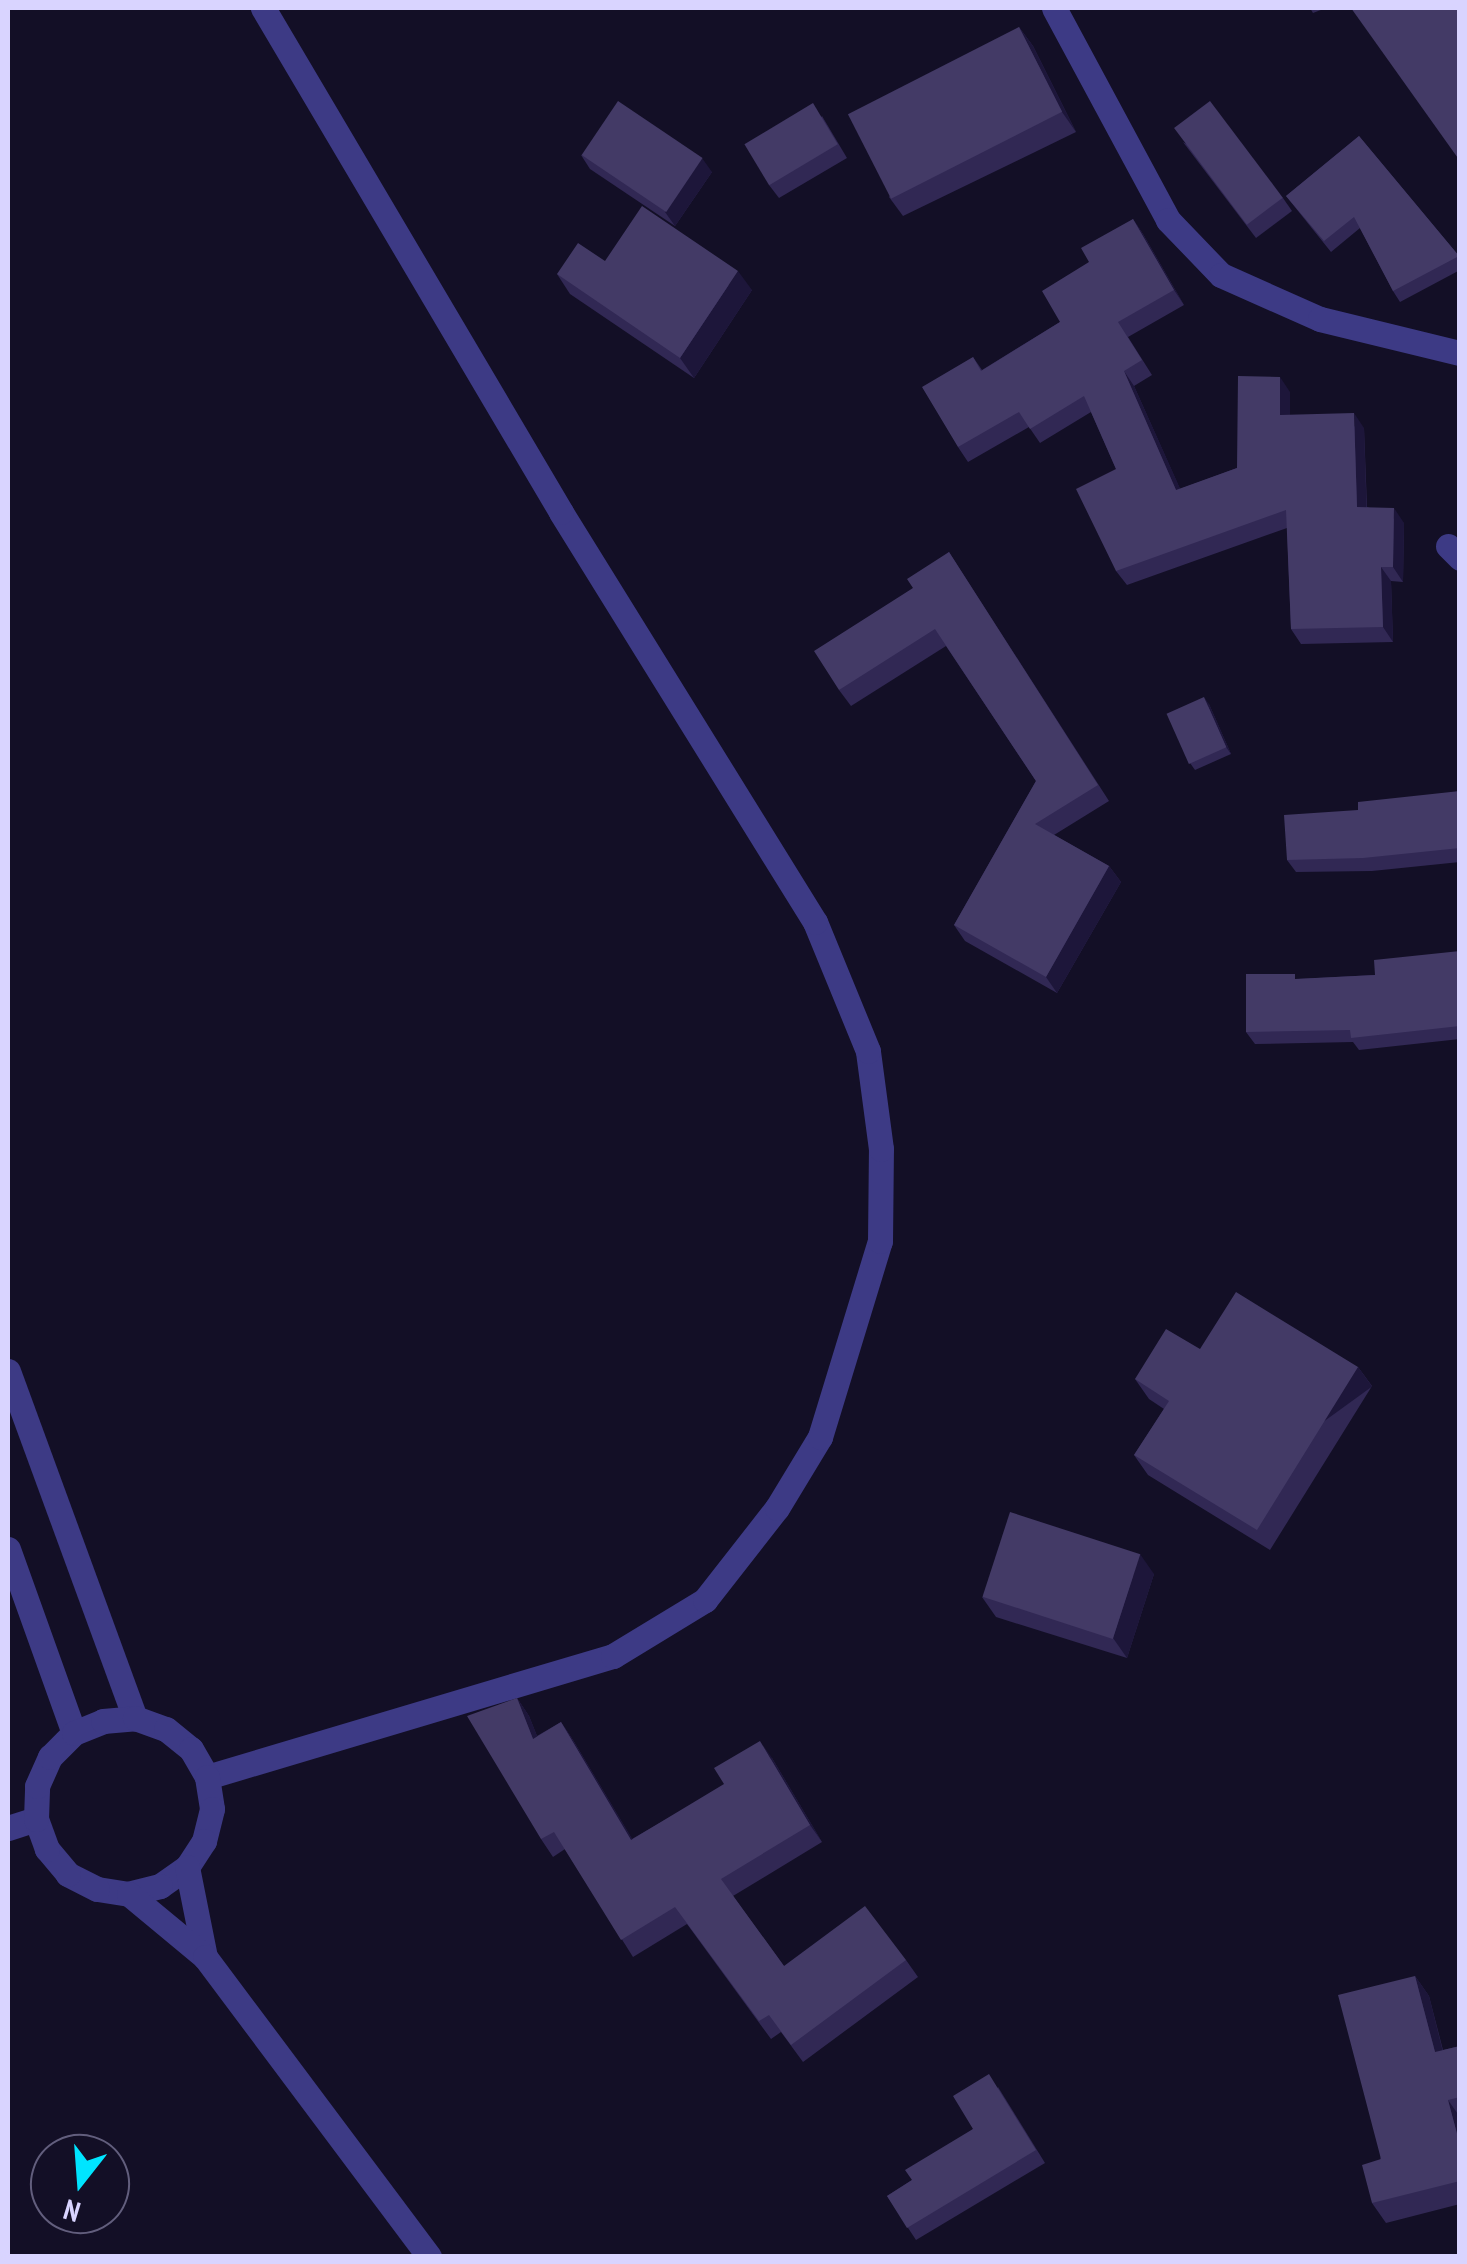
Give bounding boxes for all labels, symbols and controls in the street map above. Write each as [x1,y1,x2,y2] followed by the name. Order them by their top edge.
[30,2134,130,2234] north arrow
[59,2191,84,2231] text: N

